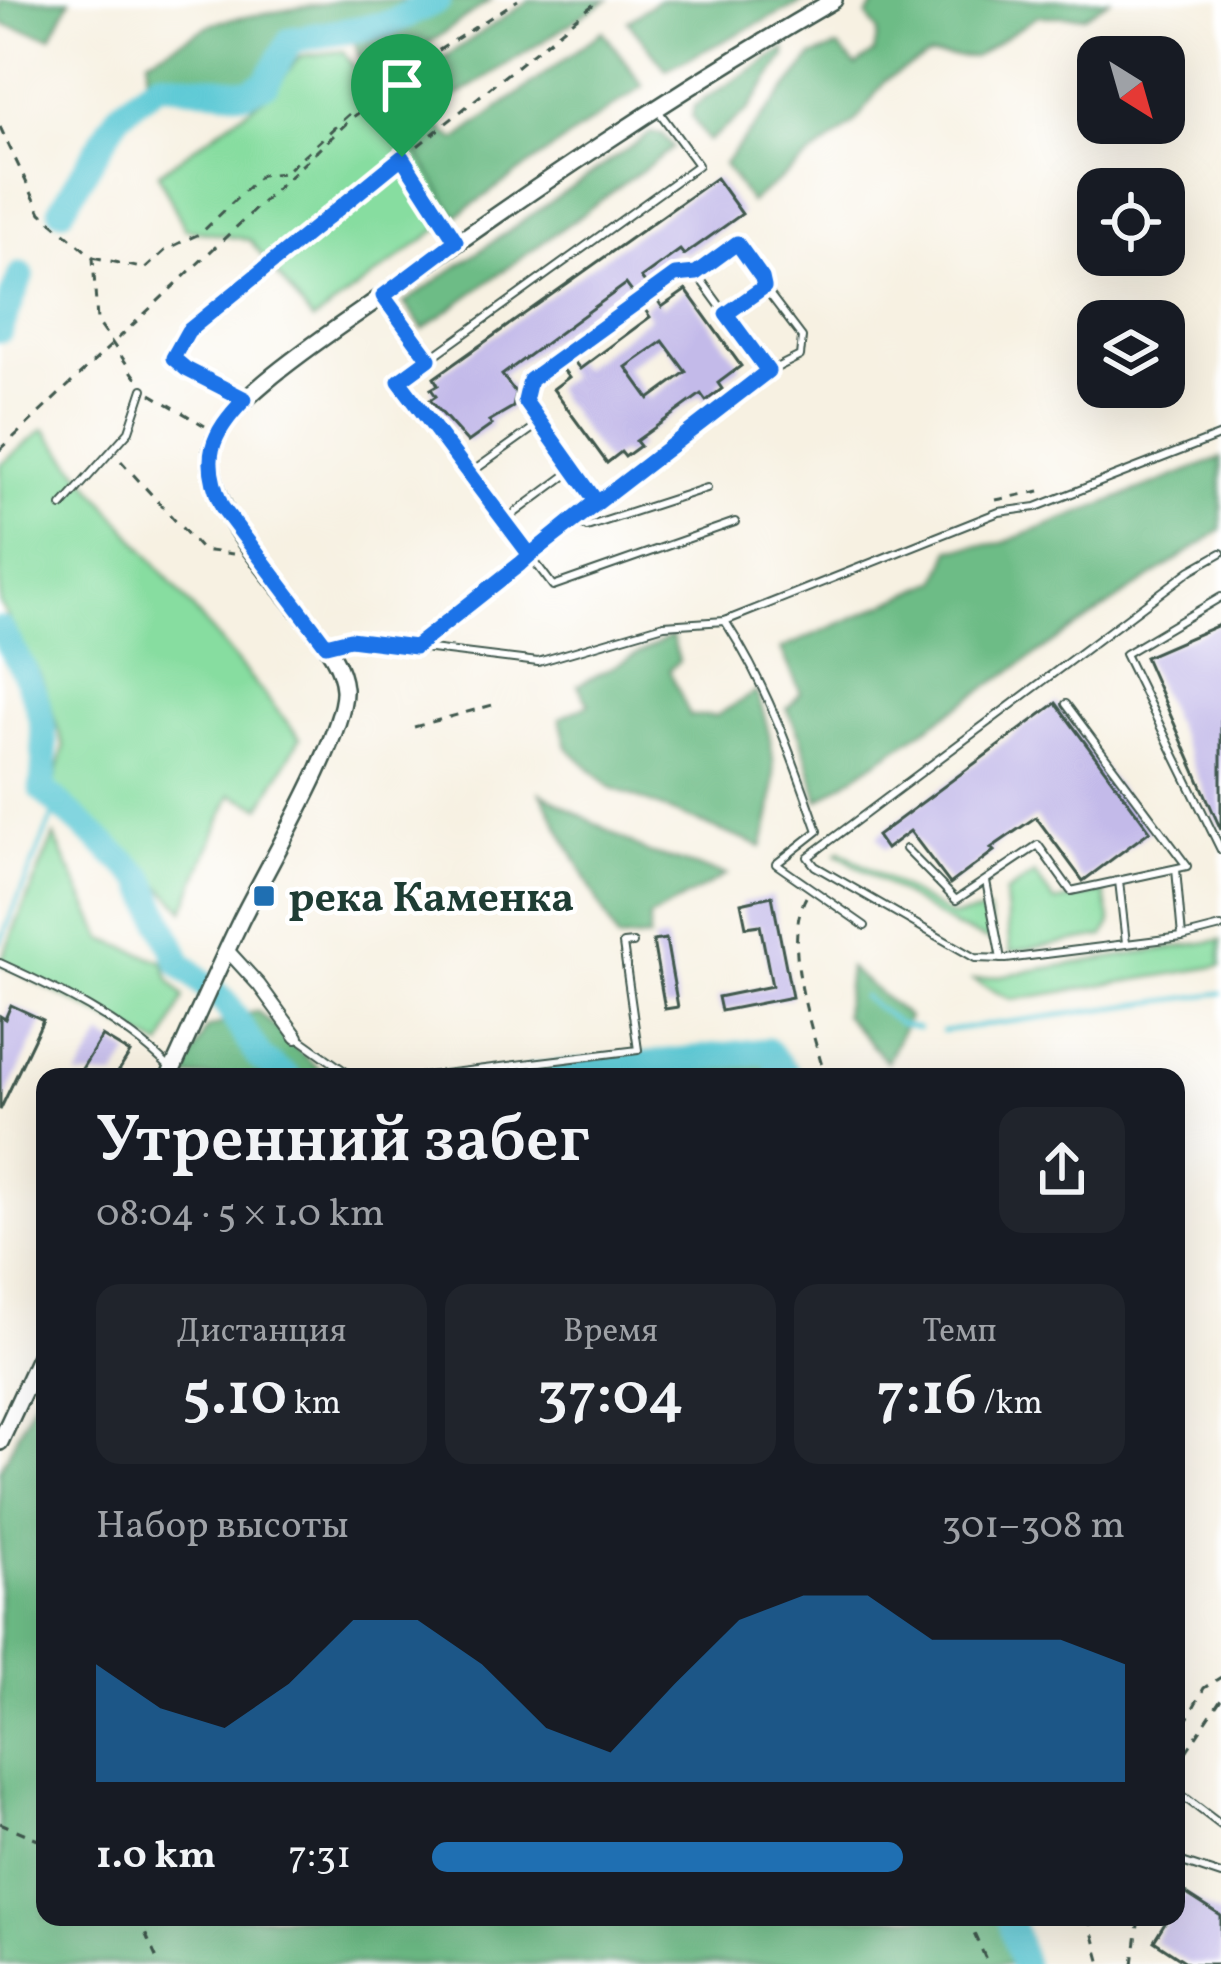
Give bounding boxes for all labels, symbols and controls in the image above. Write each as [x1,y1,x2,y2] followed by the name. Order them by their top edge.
[351,34,453,157] pin
[1077,36,1185,144] north arrow
[1077,36,1185,408] map controls
[369,52,435,118] icon: arrive
[1077,168,1185,276] button: locate
[1077,300,1185,408] button: layers
[288,871,574,930] place label: река Каменка
[251,883,277,909] marker: река Каменка
[96,1097,590,1189] text: Утренний забег
[999,1107,1125,1233] button: share
[96,1188,385,1242] text: 08:04 · 5 × 1.0 km
[177,1310,346,1356] text: Дистанция
[563,1310,658,1356] text: Время
[922,1310,997,1356] text: Темп
[182,1356,287,1439] text: 5.10
[537,1356,684,1439] text: 37:04
[876,1356,977,1439] text: 7:16
[287,1382,341,1428] text: km
[977,1382,1043,1428] text: /km
[96,1500,349,1554] text: Набор высоты
[942,1500,1125,1554] text: 301–308 m
[96,1830,216,1884] text: 1.0 km
[288,1830,351,1884] text: 7:31

